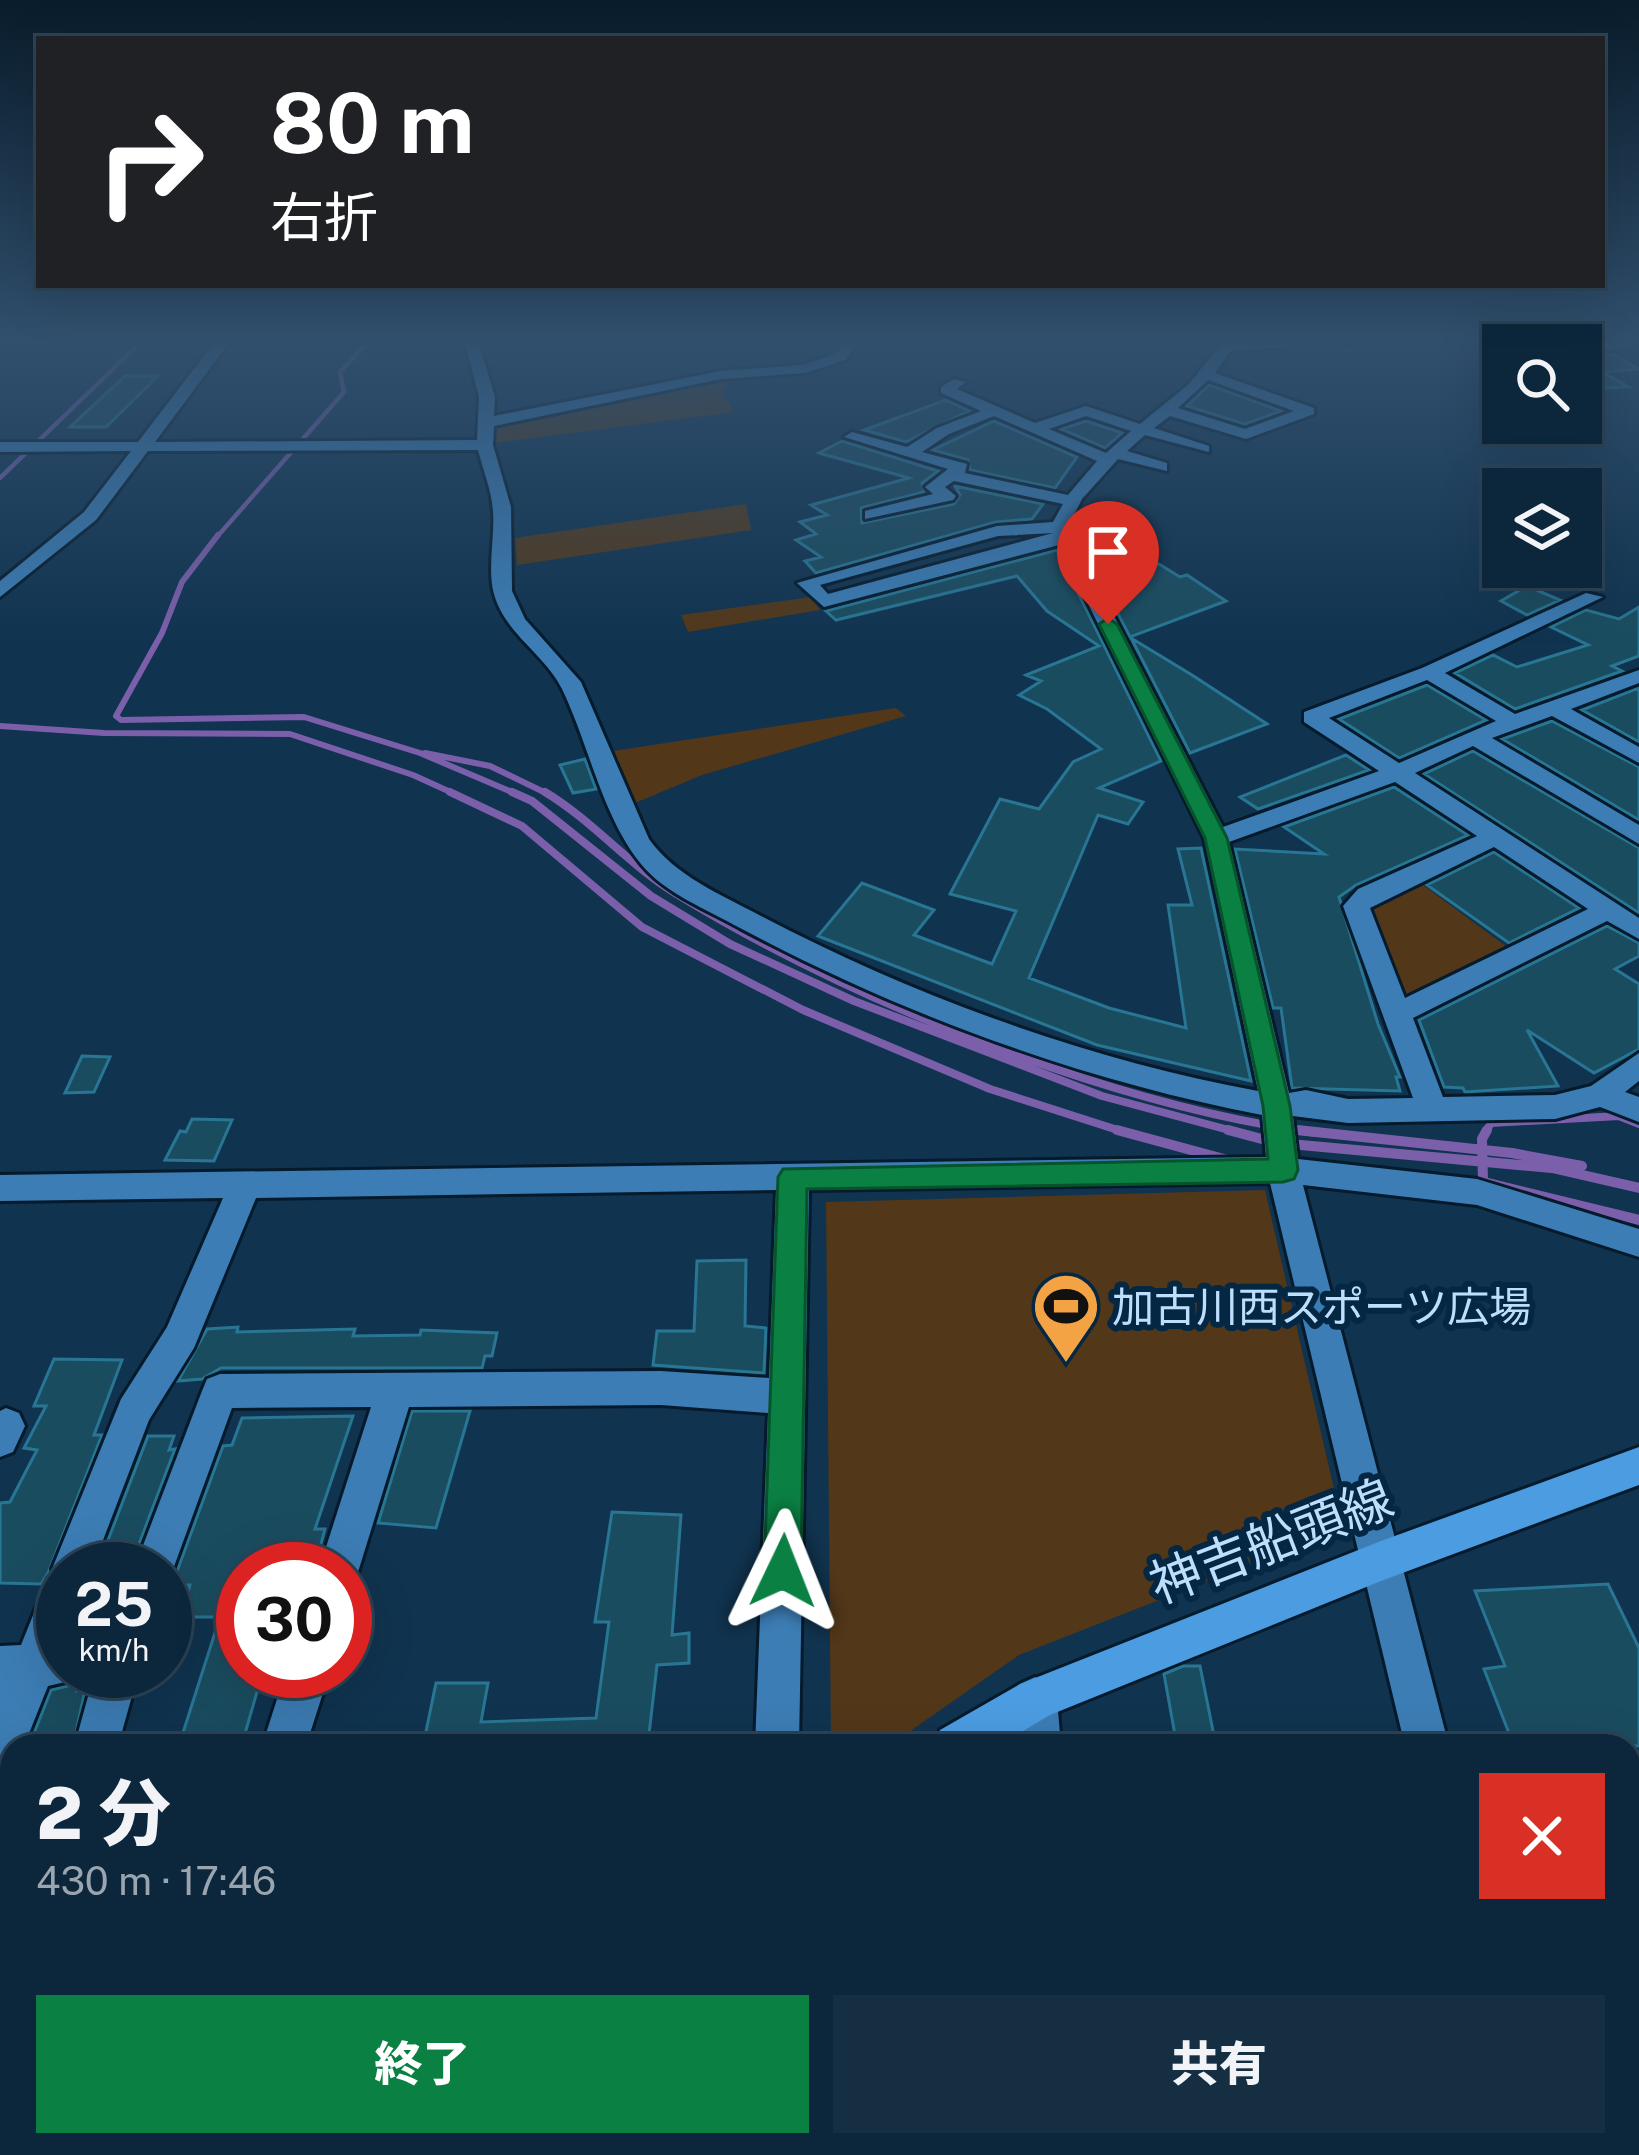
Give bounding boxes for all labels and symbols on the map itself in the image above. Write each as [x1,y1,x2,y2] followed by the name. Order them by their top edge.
[1057,501,1159,624] pin
[1031,1271,1101,1365] sports icon: 加古川西スポーツ広場
[1112,1282,1531,1331] place label: 加古川西スポーツ広場
[1141,1468,1401,1614] street label: 神吉船頭線
[720,1508,846,1634] position arrow
[216,1542,372,1698] speed limit sign: 30

